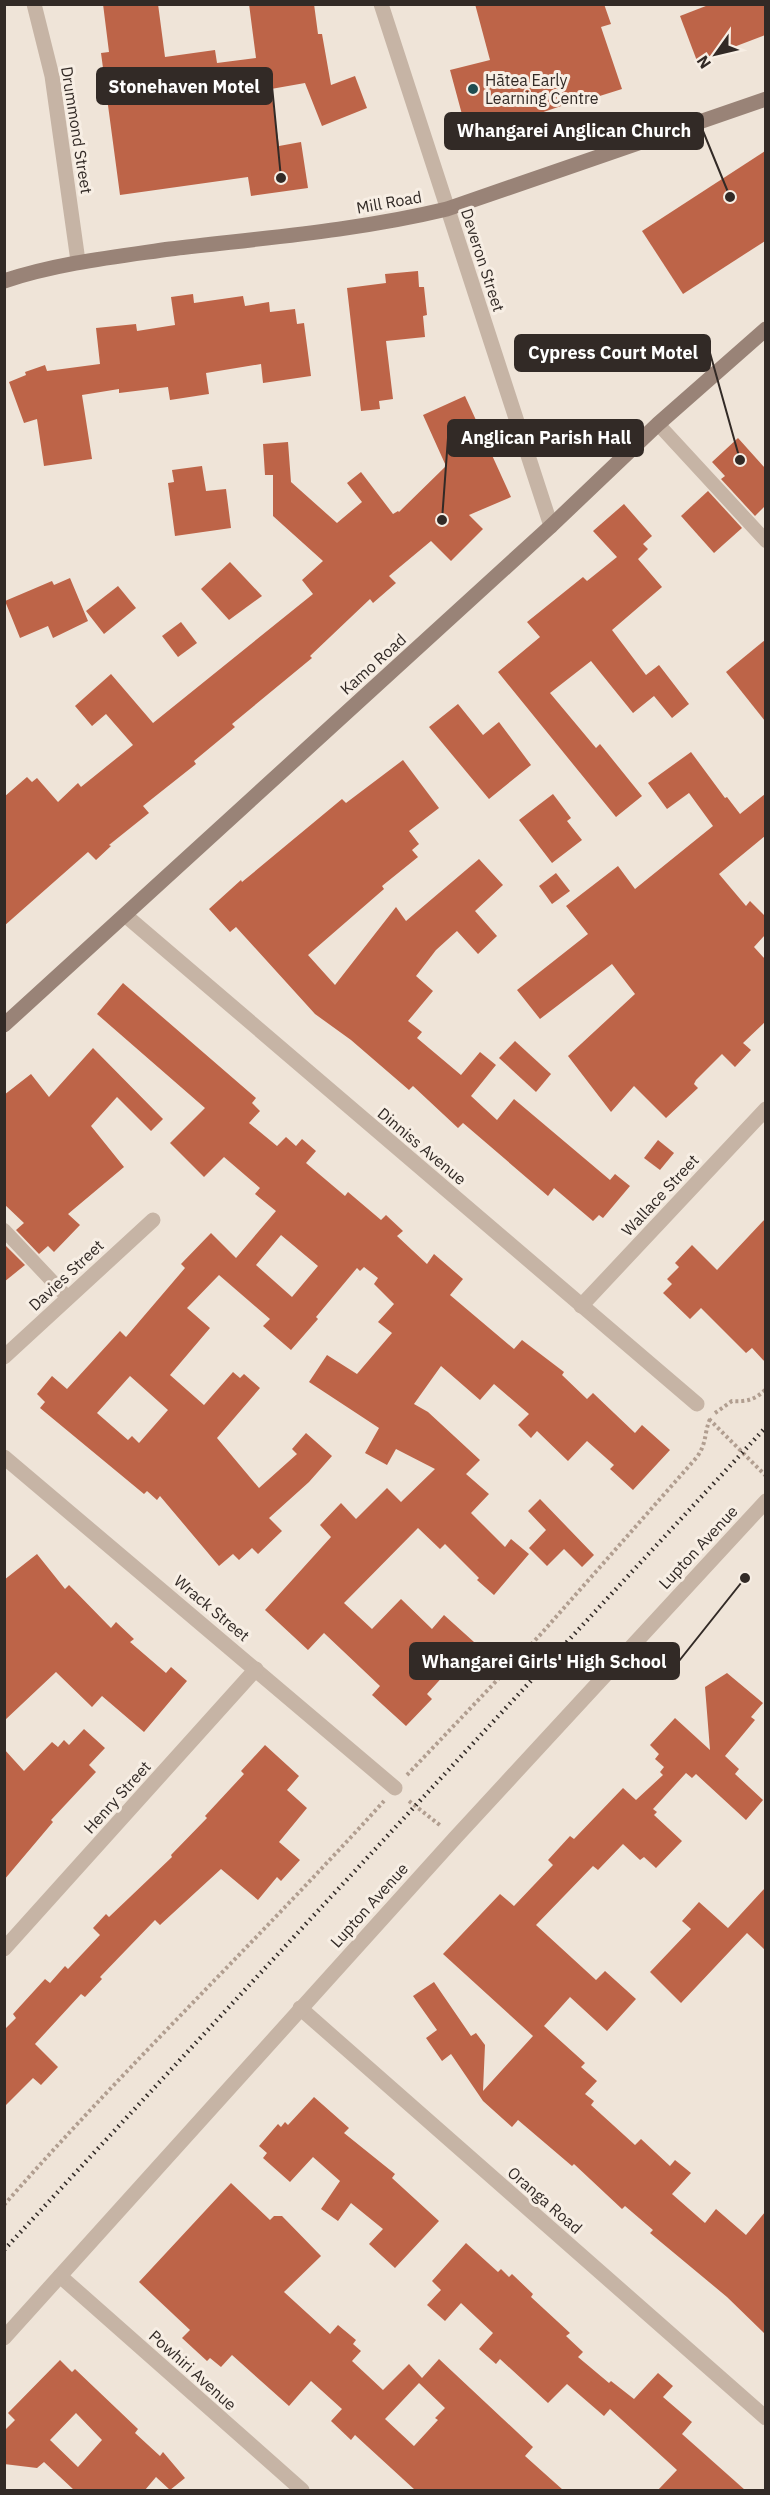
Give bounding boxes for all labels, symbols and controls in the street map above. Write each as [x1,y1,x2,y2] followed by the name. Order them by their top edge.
[686,24,746,84] north arrow
[692,52,715,73] text: N
[57,65,97,195] street label: Drummond Street
[97,68,272,104] callout: Stonehaven Motel
[485,70,599,108] place label: Hātea Early Learning Centre
[108,75,260,98] text: Stonehaven Motel
[466,82,480,96] marker: Hātea Early Learning Centre
[445,113,703,149] callout: Whangarei Anglican Church
[457,119,691,142] text: Whangarei Anglican Church
[355,186,423,218] street label: Mill Road
[457,206,509,314] street label: Deveron Street
[515,335,710,371] callout: Cypress Court Motel
[528,341,699,364] text: Cypress Court Motel
[448,420,643,456] callout: Anglican Parish Hall
[461,426,632,449] text: Anglican Parish Hall
[336,629,410,699] street label: Kamo Road
[374,1103,471,1189] street label: Dinniss Avenue
[617,1150,703,1240] street label: Wallace Street
[24,1235,108,1315] street label: Davies Street
[654,1501,742,1593] street label: Lupton Avenue
[170,1571,254,1645] street label: Wrack Street
[410,1643,679,1679] callout: Whangarei Girls' High School
[422,1650,667,1673] text: Whangarei Girls' High School
[79,1757,155,1837] street label: Henry Street
[326,1858,412,1951] street label: Lupton Avenue
[504,2162,586,2238] street label: Oranga Road
[145,2326,241,2415] street label: Powhiri Avenue

